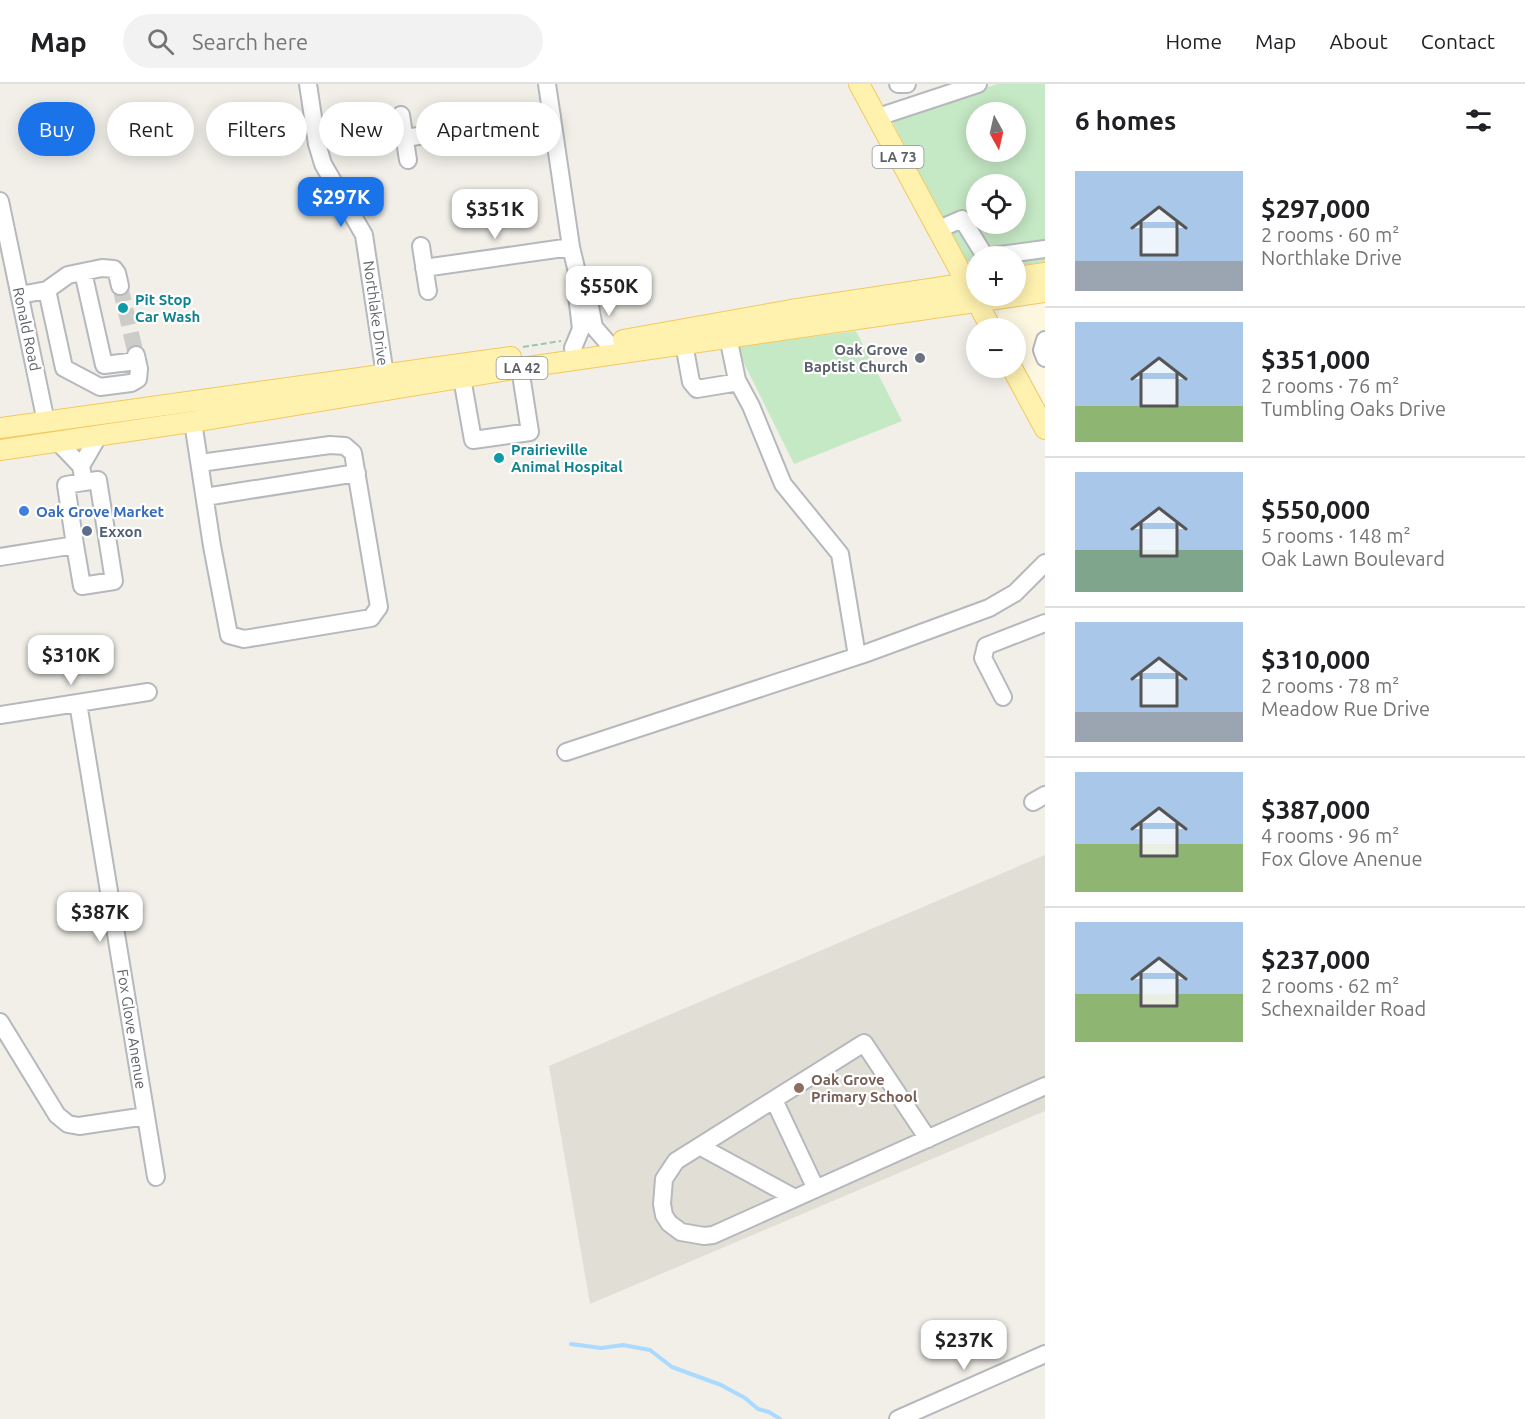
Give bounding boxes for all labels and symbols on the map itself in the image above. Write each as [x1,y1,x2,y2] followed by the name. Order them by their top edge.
[966,102,1026,162] north arrow
[872,146,924,168] road number: LA 73
[299,177,383,228] pin: $297K
[453,189,537,240] pin: $351K
[360,259,392,367] street label: Northlake Drive
[567,266,651,317] pin: $550K
[10,286,44,372] street label: Ronald Road
[135,291,200,325] place label: Pit Stop Car Wash
[116,301,130,315] marker: Pit Stop Car Wash
[804,341,908,375] place label: Oak Grove Baptist Church
[913,351,927,365] marker: Oak Grove Baptist Church
[496,357,548,379] road number: LA 42
[511,441,623,475] place label: Prairieville Animal Hospital
[492,451,506,465] marker: Prairieville Animal Hospital
[36,503,165,520] place label: Oak Grove Market
[17,504,31,518] marker: Oak Grove Market
[99,523,142,540] place label: Exxon
[80,524,94,538] marker: Exxon
[29,635,113,686] pin: $310K
[58,892,142,943] pin: $387K
[114,968,150,1090] street label: Fox Glove Anenue
[811,1071,918,1105] place label: Oak Grove Primary School
[792,1081,806,1095] marker: Oak Grove Primary School
[922,1320,1006,1371] pin: $237K

